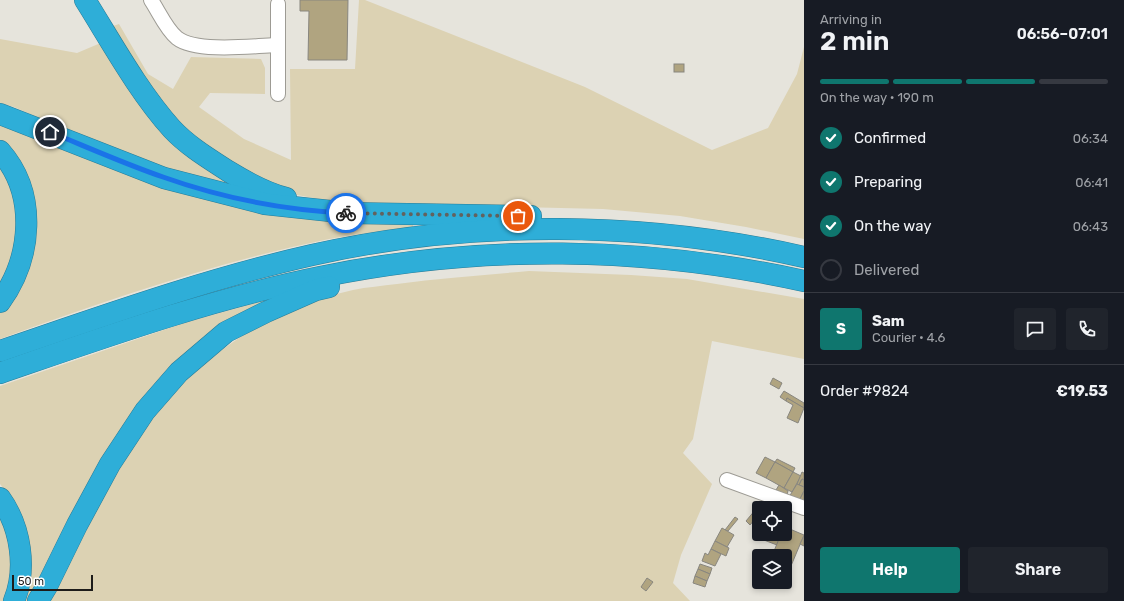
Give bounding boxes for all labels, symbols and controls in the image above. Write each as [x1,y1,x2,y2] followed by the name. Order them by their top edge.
[820,12,882,27] text: Arriving in
[1017,25,1108,43] text: 06:56–07:01
[820,26,889,57] text: 2 min
[820,90,934,105] text: On the way · 190 m
[33,115,67,149] pin
[39,121,61,143] icon: home
[820,127,842,149] icon: check
[854,129,926,147] text: Confirmed
[1073,131,1108,146] text: 06:34
[820,171,842,193] icon: check
[854,173,922,191] text: Preparing
[1075,175,1108,190] text: 06:41
[326,193,366,233] courier
[501,199,535,233] pin
[335,202,357,224] icon: bike
[507,205,529,227] icon: bag
[820,215,842,237] icon: check
[854,217,932,235] text: On the way
[1073,219,1108,234] text: 06:43
[854,261,919,279] text: Delivered
[1014,308,1056,350] button: chat
[1066,308,1108,350] button: phone
[872,312,905,330] text: Sam
[836,320,846,338] text: S
[872,330,945,345] text: Courier · 4.6
[820,382,909,400] text: Order #9824
[1056,382,1108,400] text: €19.53
[752,501,792,589] map controls
[752,501,792,541] button: locate
[820,547,960,593] button: Help
[968,547,1108,593] button: Share
[752,549,792,589] button: layers
[12,573,93,592] scale bar
[18,575,44,588] text: 50 m

